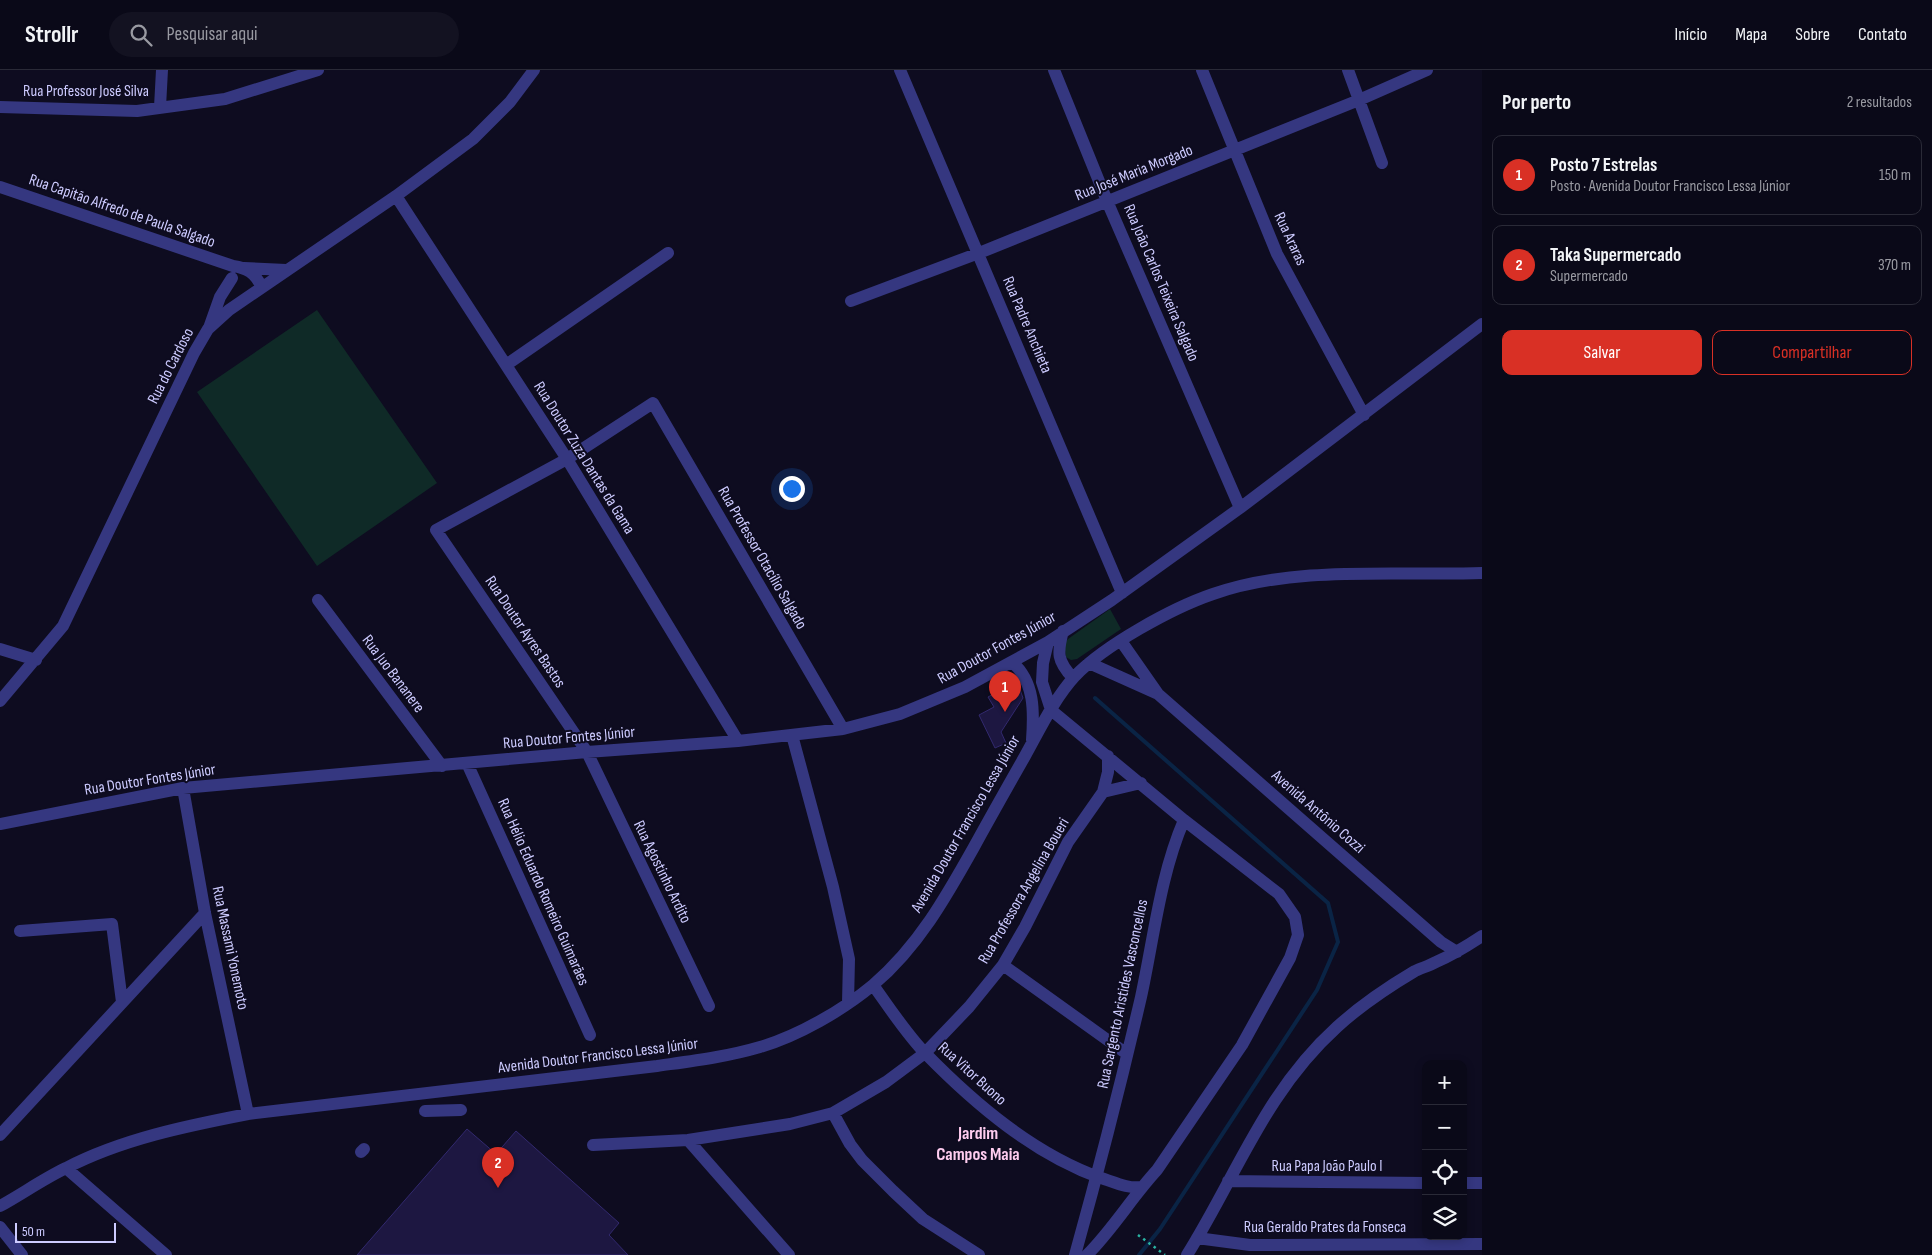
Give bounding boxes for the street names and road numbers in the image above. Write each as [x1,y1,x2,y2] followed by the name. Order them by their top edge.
[23,82,149,101] street label: Rua Professor José Silva
[1072,141,1196,205] street label: Rua José Maria Morgado
[26,170,218,252] street label: Rua Capitão Alfredo de Paula Salgado
[1119,202,1203,364] street label: Rua João Carlos Teixeira Salgado
[1269,209,1311,269] street label: Rua Araras
[998,274,1056,376] street label: Rua Padre Anchieta
[144,325,198,407] street label: Rua do Cardoso
[529,378,639,538] street label: Rua Doutor Zuza Dantas da Gama
[713,483,811,633] street label: Rua Professor Otacílio Salgado
[481,573,570,692] street label: Rua Doutor Ayres Bastos
[934,607,1060,688] street label: Rua Doutor Fontes Júnior
[358,631,428,717] street label: Rua Juo Bananere
[502,723,636,753] street label: Rua Doutor Fontes Júnior
[907,732,1025,917] street label: Avenida Doutor Francisco Lessa Júnior
[83,760,217,800] street label: Rua Doutor Fontes Júnior
[1267,766,1369,858] street label: Avenida Antônio Cozzi
[493,795,593,989] street label: Rua Hélio Eduardo Romeiro Guimarães
[974,815,1074,967] street label: Rua Professora Angelina Boueri
[629,818,695,926] street label: Rua Agostinho Ardito
[208,885,252,1011] street label: Rua Massami Yonemoto
[1094,897,1152,1090] street label: Rua Sargento Aristides Vasconcellos
[496,1034,699,1078] street label: Avenida Doutor Francisco Lessa Júnior
[934,1038,1010,1110] street label: Rua Vitor Buono
[1272,1157,1382,1176] street label: Rua Papa João Paulo I
[1244,1218,1406,1237] street label: Rua Geraldo Prates da Fonseca

